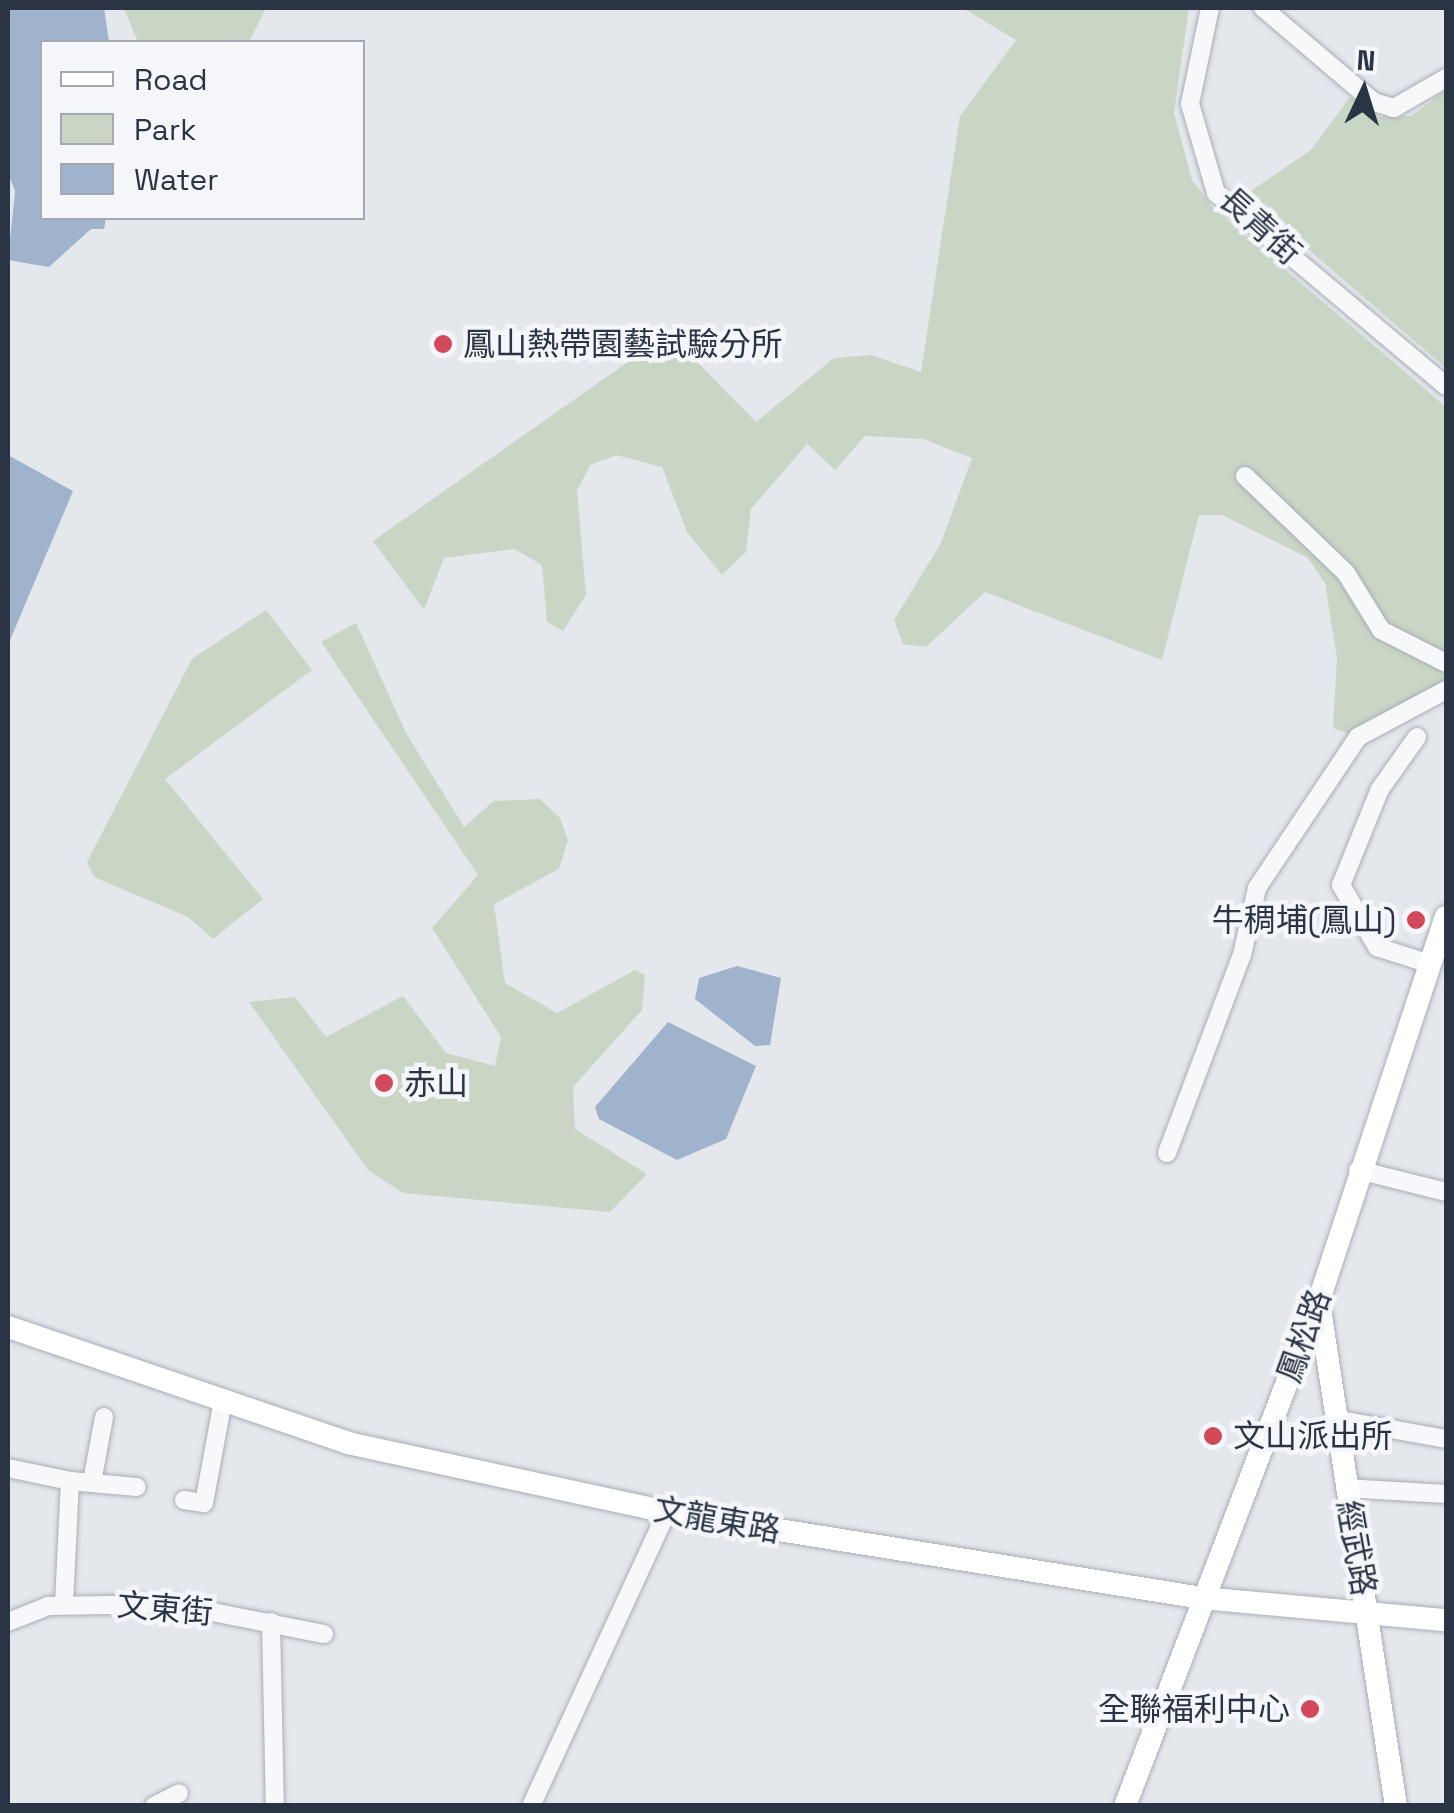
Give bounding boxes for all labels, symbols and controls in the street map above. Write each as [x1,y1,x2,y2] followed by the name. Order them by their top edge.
[40,40,365,220] legend
[1314,40,1414,140] north arrow
[1355,41,1377,79] text: N
[134,60,208,99] text: Road
[134,110,196,149] text: Park
[134,160,219,199] text: Water
[1211,180,1309,272] street label: 長青街
[463,325,783,363] place label: 鳳山熱帶園藝試驗分所
[432,333,454,355] marker: 鳳山熱帶園藝試驗分所
[1212,901,1396,939] place label: 牛稠埔(鳳山)
[1405,909,1427,931] marker: 牛稠埔(鳳山)
[404,1064,468,1102] place label: 赤山
[373,1072,395,1094] marker: 赤山
[1270,1284,1338,1388] street label: 鳳松路
[1233,1417,1393,1455] place label: 文山派出所
[1202,1425,1224,1447] marker: 文山派出所
[651,1490,783,1550] street label: 文龍東路
[1329,1497,1383,1599] street label: 經武路
[116,1586,214,1632] street label: 文東街
[1098,1690,1290,1728] place label: 全聯福利中心
[1299,1698,1321,1720] marker: 全聯福利中心

